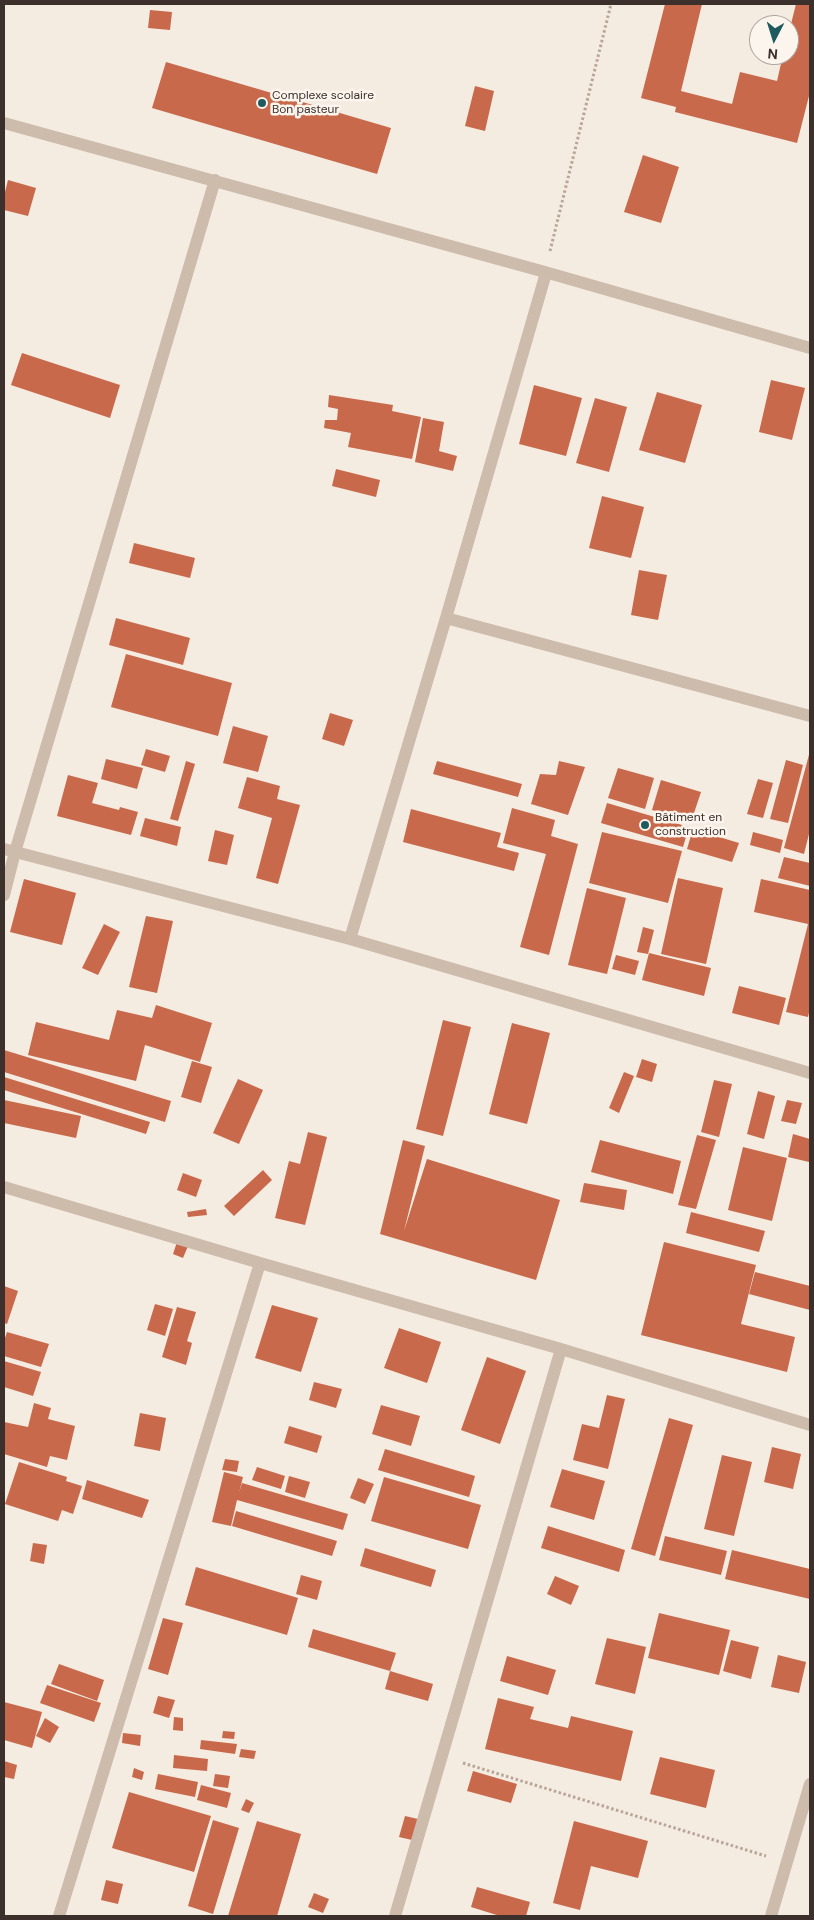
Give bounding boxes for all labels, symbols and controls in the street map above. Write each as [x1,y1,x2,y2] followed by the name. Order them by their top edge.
[749,15,799,65] north arrow
[767,45,779,63] text: N
[272,89,374,117] place label: Complexe scolaire Bon pasteur
[256,97,268,109] marker: Complexe scolaire Bon pasteur
[655,811,726,839] place label: Bâtiment en construction
[639,819,651,831] marker: Bâtiment en construction

